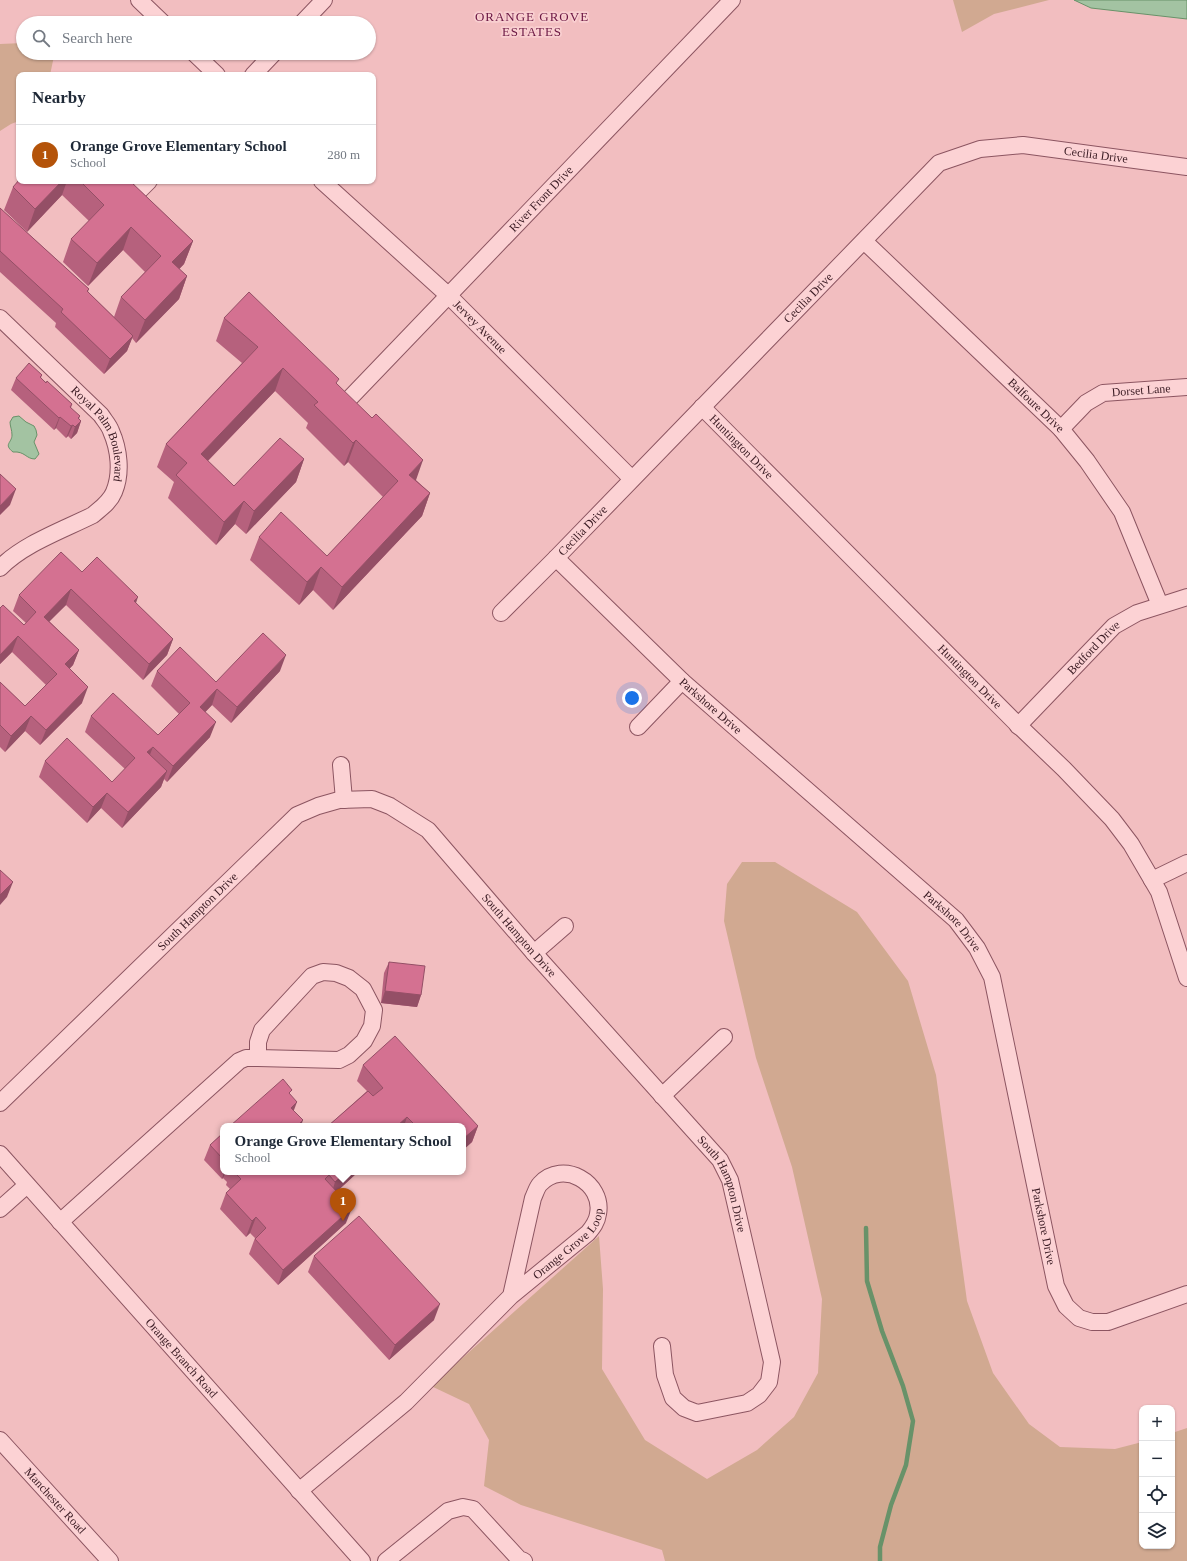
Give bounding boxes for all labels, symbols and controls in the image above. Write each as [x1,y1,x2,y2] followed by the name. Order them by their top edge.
[475,9,589,39] district label: ORANGE GROVE ESTATES
[16,16,376,60] search box
[30,27,52,49] icon: search
[62,30,132,46] text: Search here
[32,88,86,107] text: Nearby
[70,138,287,154] text: Orange Grove Elementary School
[1063,144,1129,166] street label: Cecilia Drive
[42,147,48,162] text: 1
[327,147,360,162] text: 280 m
[70,155,106,170] text: School
[506,163,576,235] street label: River Front Drive
[781,270,836,326] street label: Cecilia Drive
[450,297,510,357] street label: Jervey Avenue
[1005,375,1067,435] street label: Balfoure Drive
[1111,381,1171,399] street label: Dorset Lane
[68,383,126,483] street label: Royal Palm Boulevard
[707,412,776,482] street label: Huntington Drive
[555,503,610,559] street label: Cecilia Drive
[1064,617,1122,677] street label: Bedford Drive
[935,641,1005,712] street label: Huntington Drive
[676,675,745,737] street label: Parkshore Drive
[622,688,642,708] your location
[154,870,240,954] street label: South Hampton Drive
[921,888,984,954] street label: Parkshore Drive
[479,891,559,980] street label: South Hampton Drive
[220,1123,466,1175] popup
[235,1133,451,1149] text: Orange Grove Elementary School
[695,1133,749,1234] street label: South Hampton Drive
[235,1150,271,1165] text: School
[1029,1187,1058,1266] street label: Parkshore Drive
[330,1188,356,1221] pin: 1
[530,1208,606,1282] street label: Orange Grove Loop
[143,1315,220,1401] street label: Orange Branch Road
[1139,1405,1175,1549] map controls
[1139,1405,1175,1441] button: +
[1139,1441,1175,1477] button: −
[22,1465,89,1537] street label: Manchester Road
[1139,1477,1175,1513] button: locate
[1139,1513,1175,1549] button: layers

